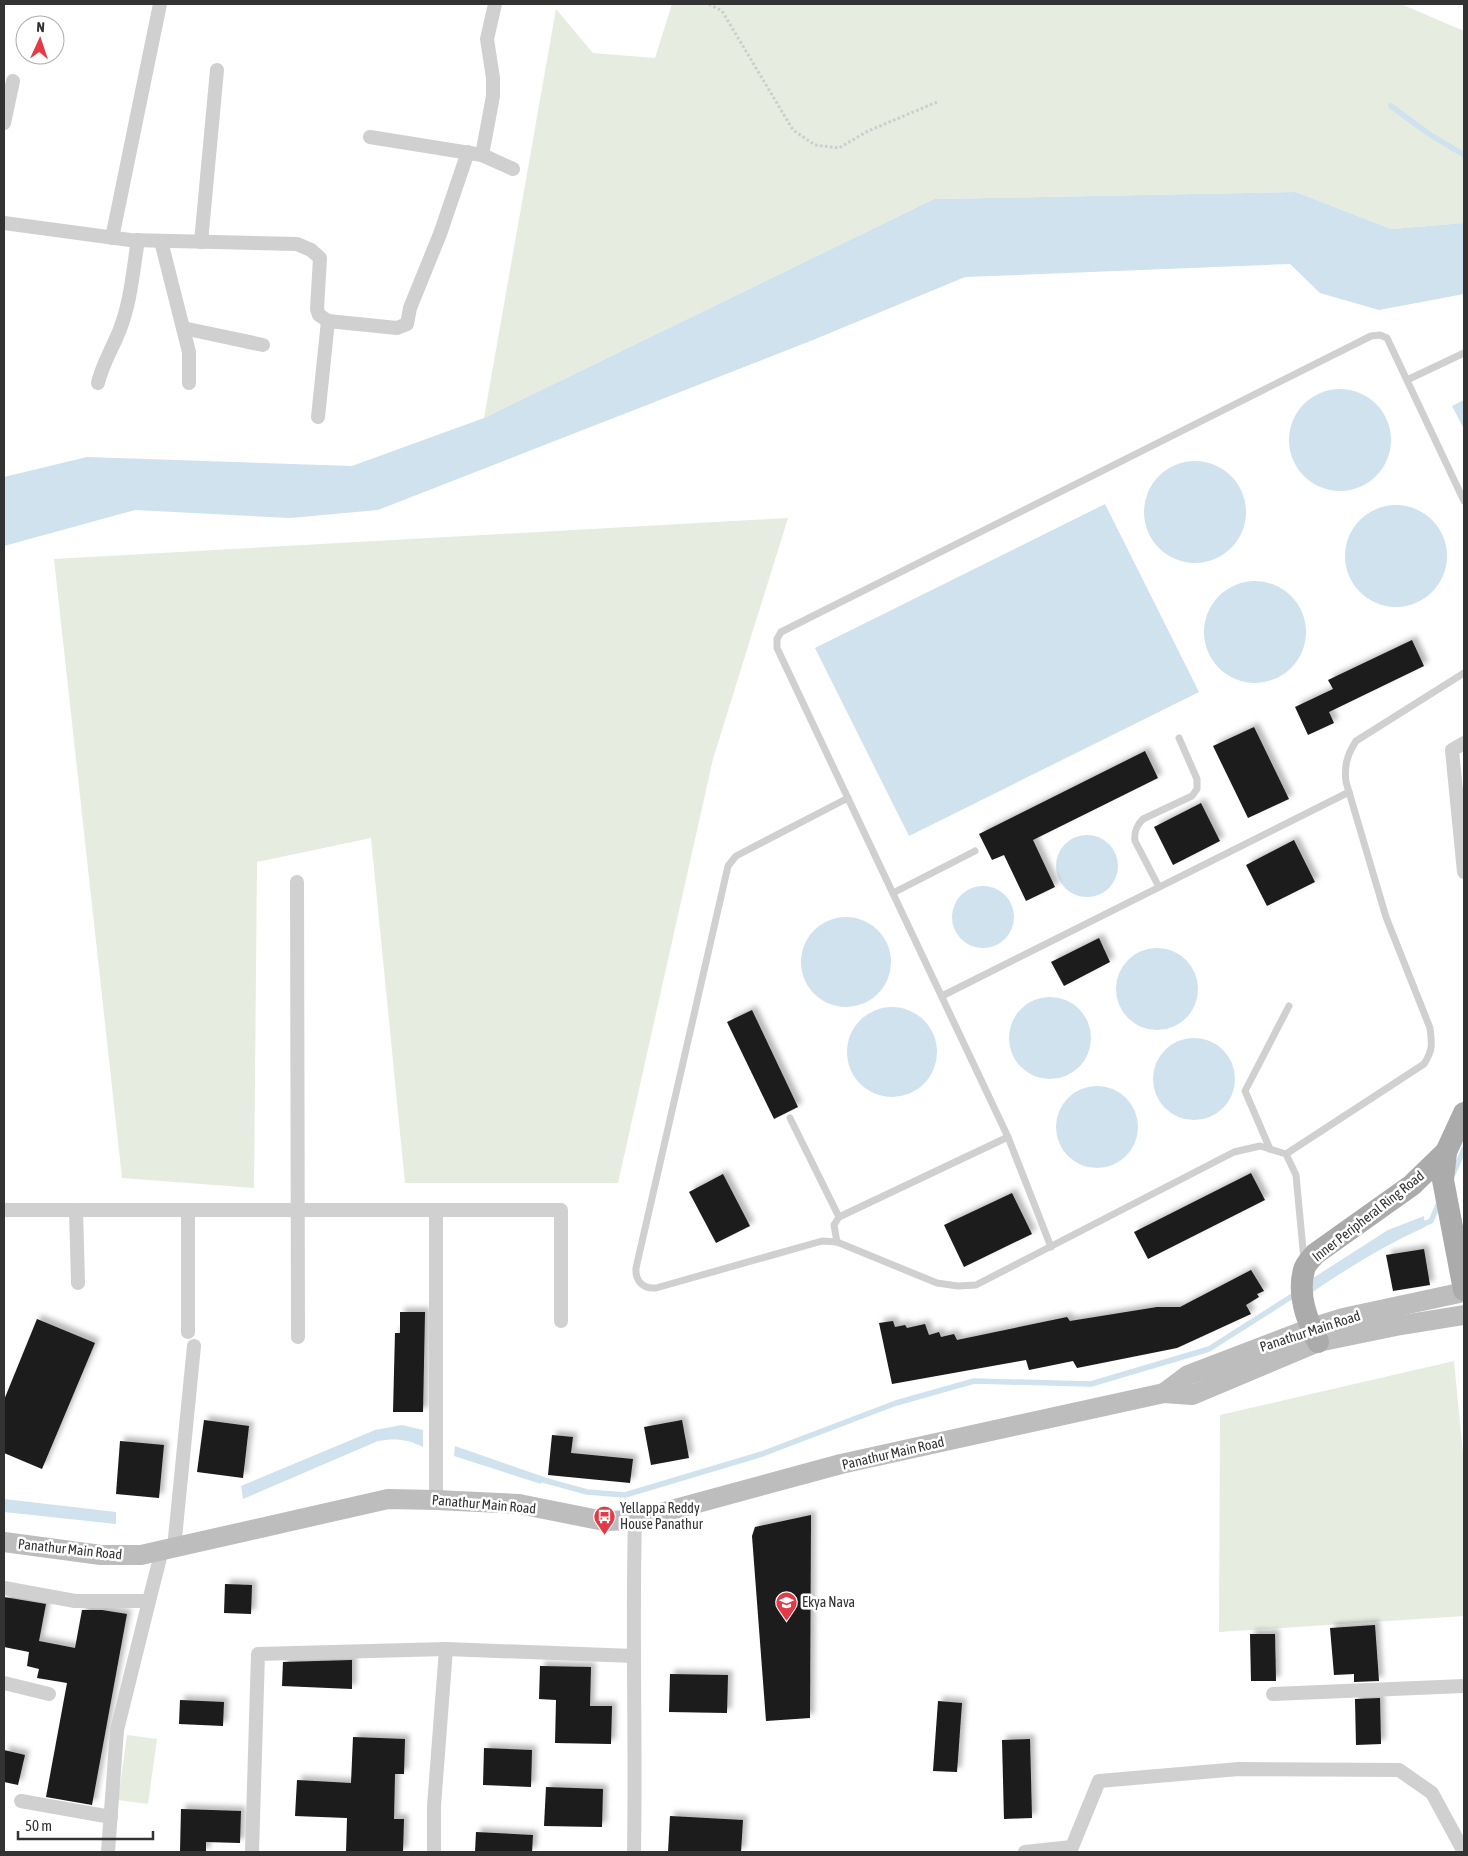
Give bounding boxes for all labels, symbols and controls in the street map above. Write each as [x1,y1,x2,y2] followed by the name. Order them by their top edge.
[15,15,65,65] north arrow
[36,19,45,35] text: N
[1309,1167,1427,1265] street label: Inner Peripheral Ring Road
[1258,1307,1362,1355] street label: Panathur Main Road
[840,1433,946,1473] street label: Panathur Main Road
[431,1491,537,1517] street label: Panathur Main Road
[620,1500,704,1532] place label: Yellappa Reddy House Panathur
[592,1504,616,1535] bus stop icon: Yellappa Reddy House Panathur
[17,1536,123,1562] street label: Panathur Main Road
[774,1590,798,1621] school or university icon: Ekya Nava
[802,1594,855,1610] place label: Ekya Nava
[18,1808,152,1840] scale bar
[25,1817,52,1834] text: 50 m

